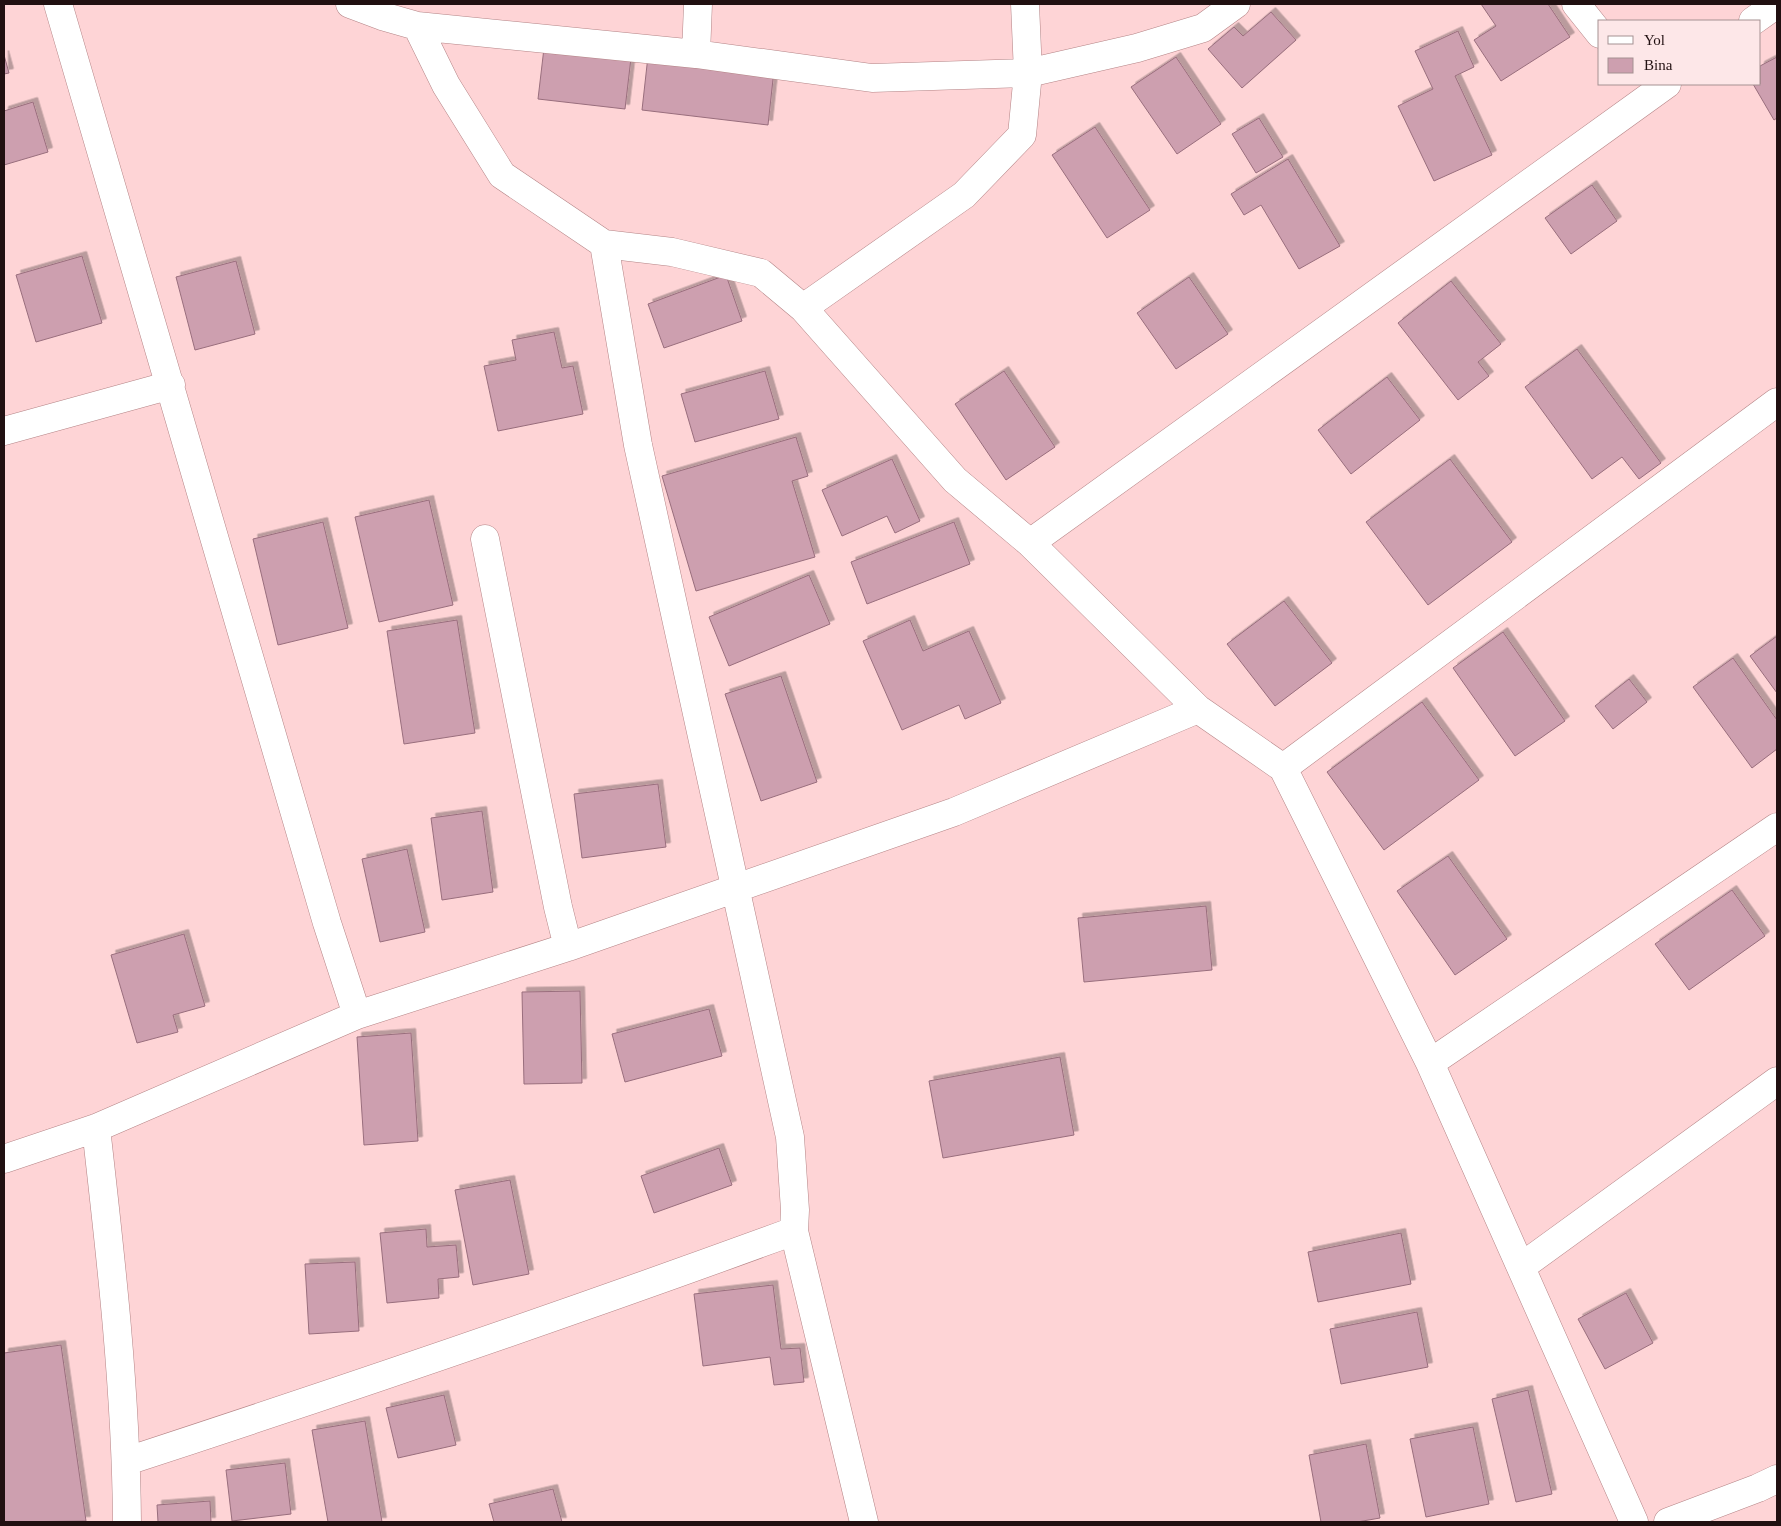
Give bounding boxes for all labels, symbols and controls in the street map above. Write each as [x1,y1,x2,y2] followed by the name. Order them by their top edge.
[1598,20,1761,85] legend
[1644,32,1665,48] text: Yol
[1644,57,1673,73] text: Bina

